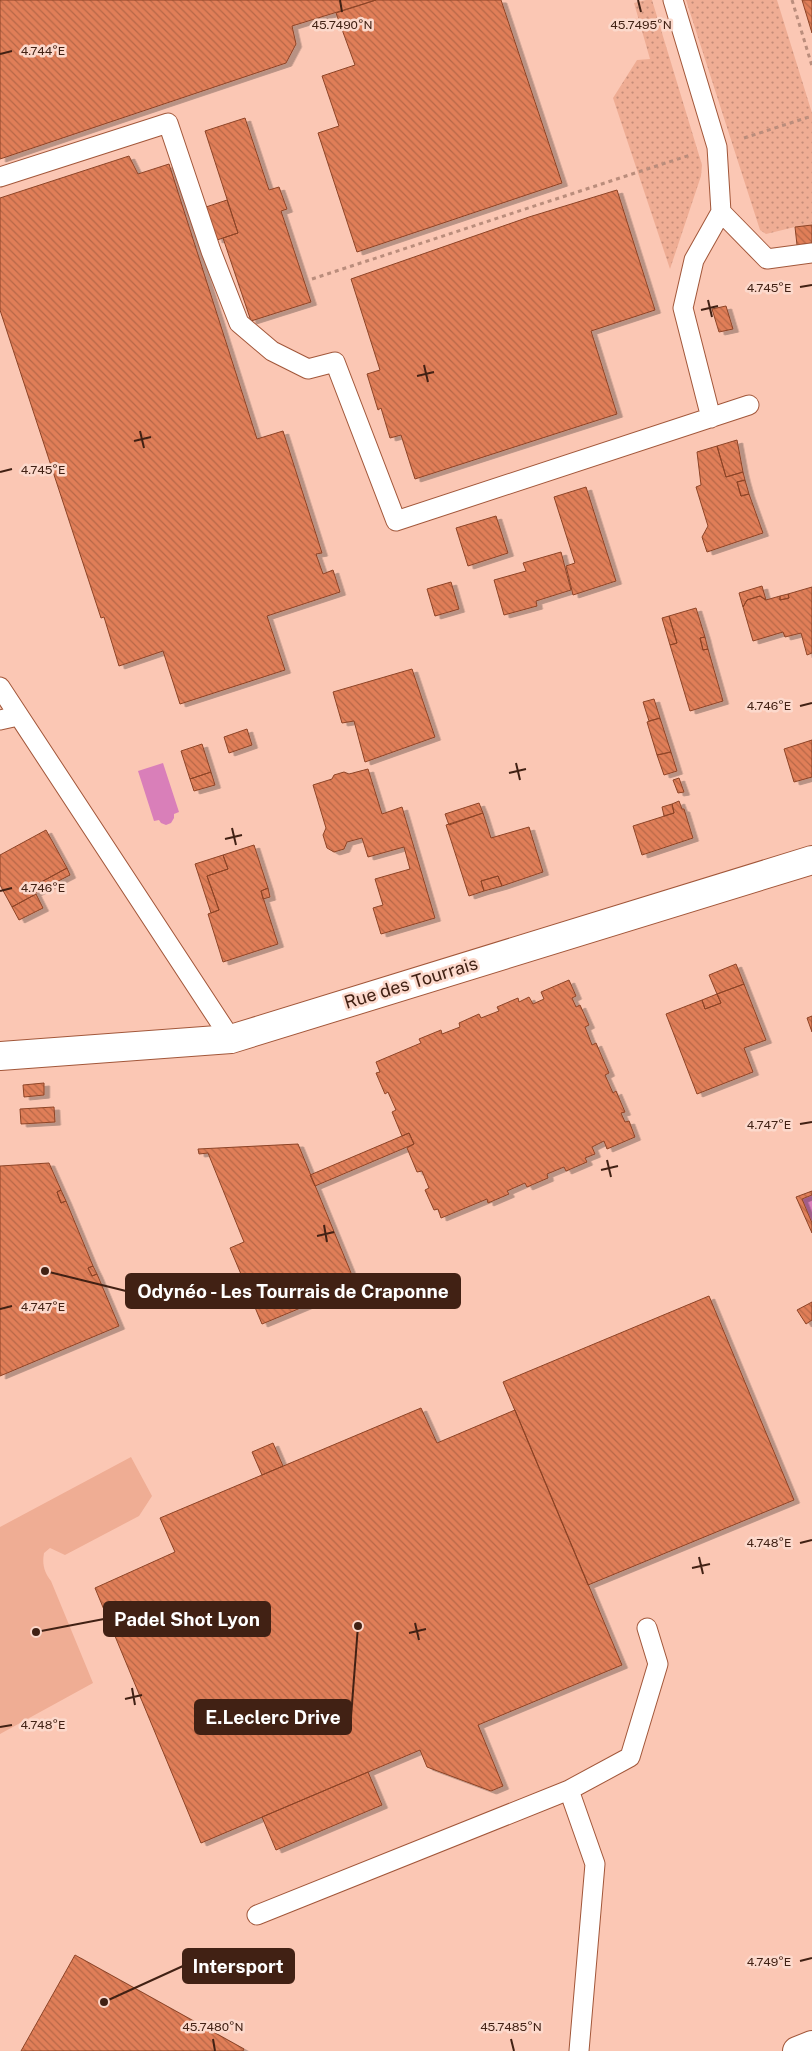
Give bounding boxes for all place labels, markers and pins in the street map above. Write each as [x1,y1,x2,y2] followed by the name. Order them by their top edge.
[126,1274,460,1308] callout: Odynéo - Les Tourrais de Craponne
[104,1602,270,1636] callout: Padel Shot Lyon
[195,1700,351,1734] callout: E.Leclerc Drive
[183,1949,294,1983] callout: Intersport

